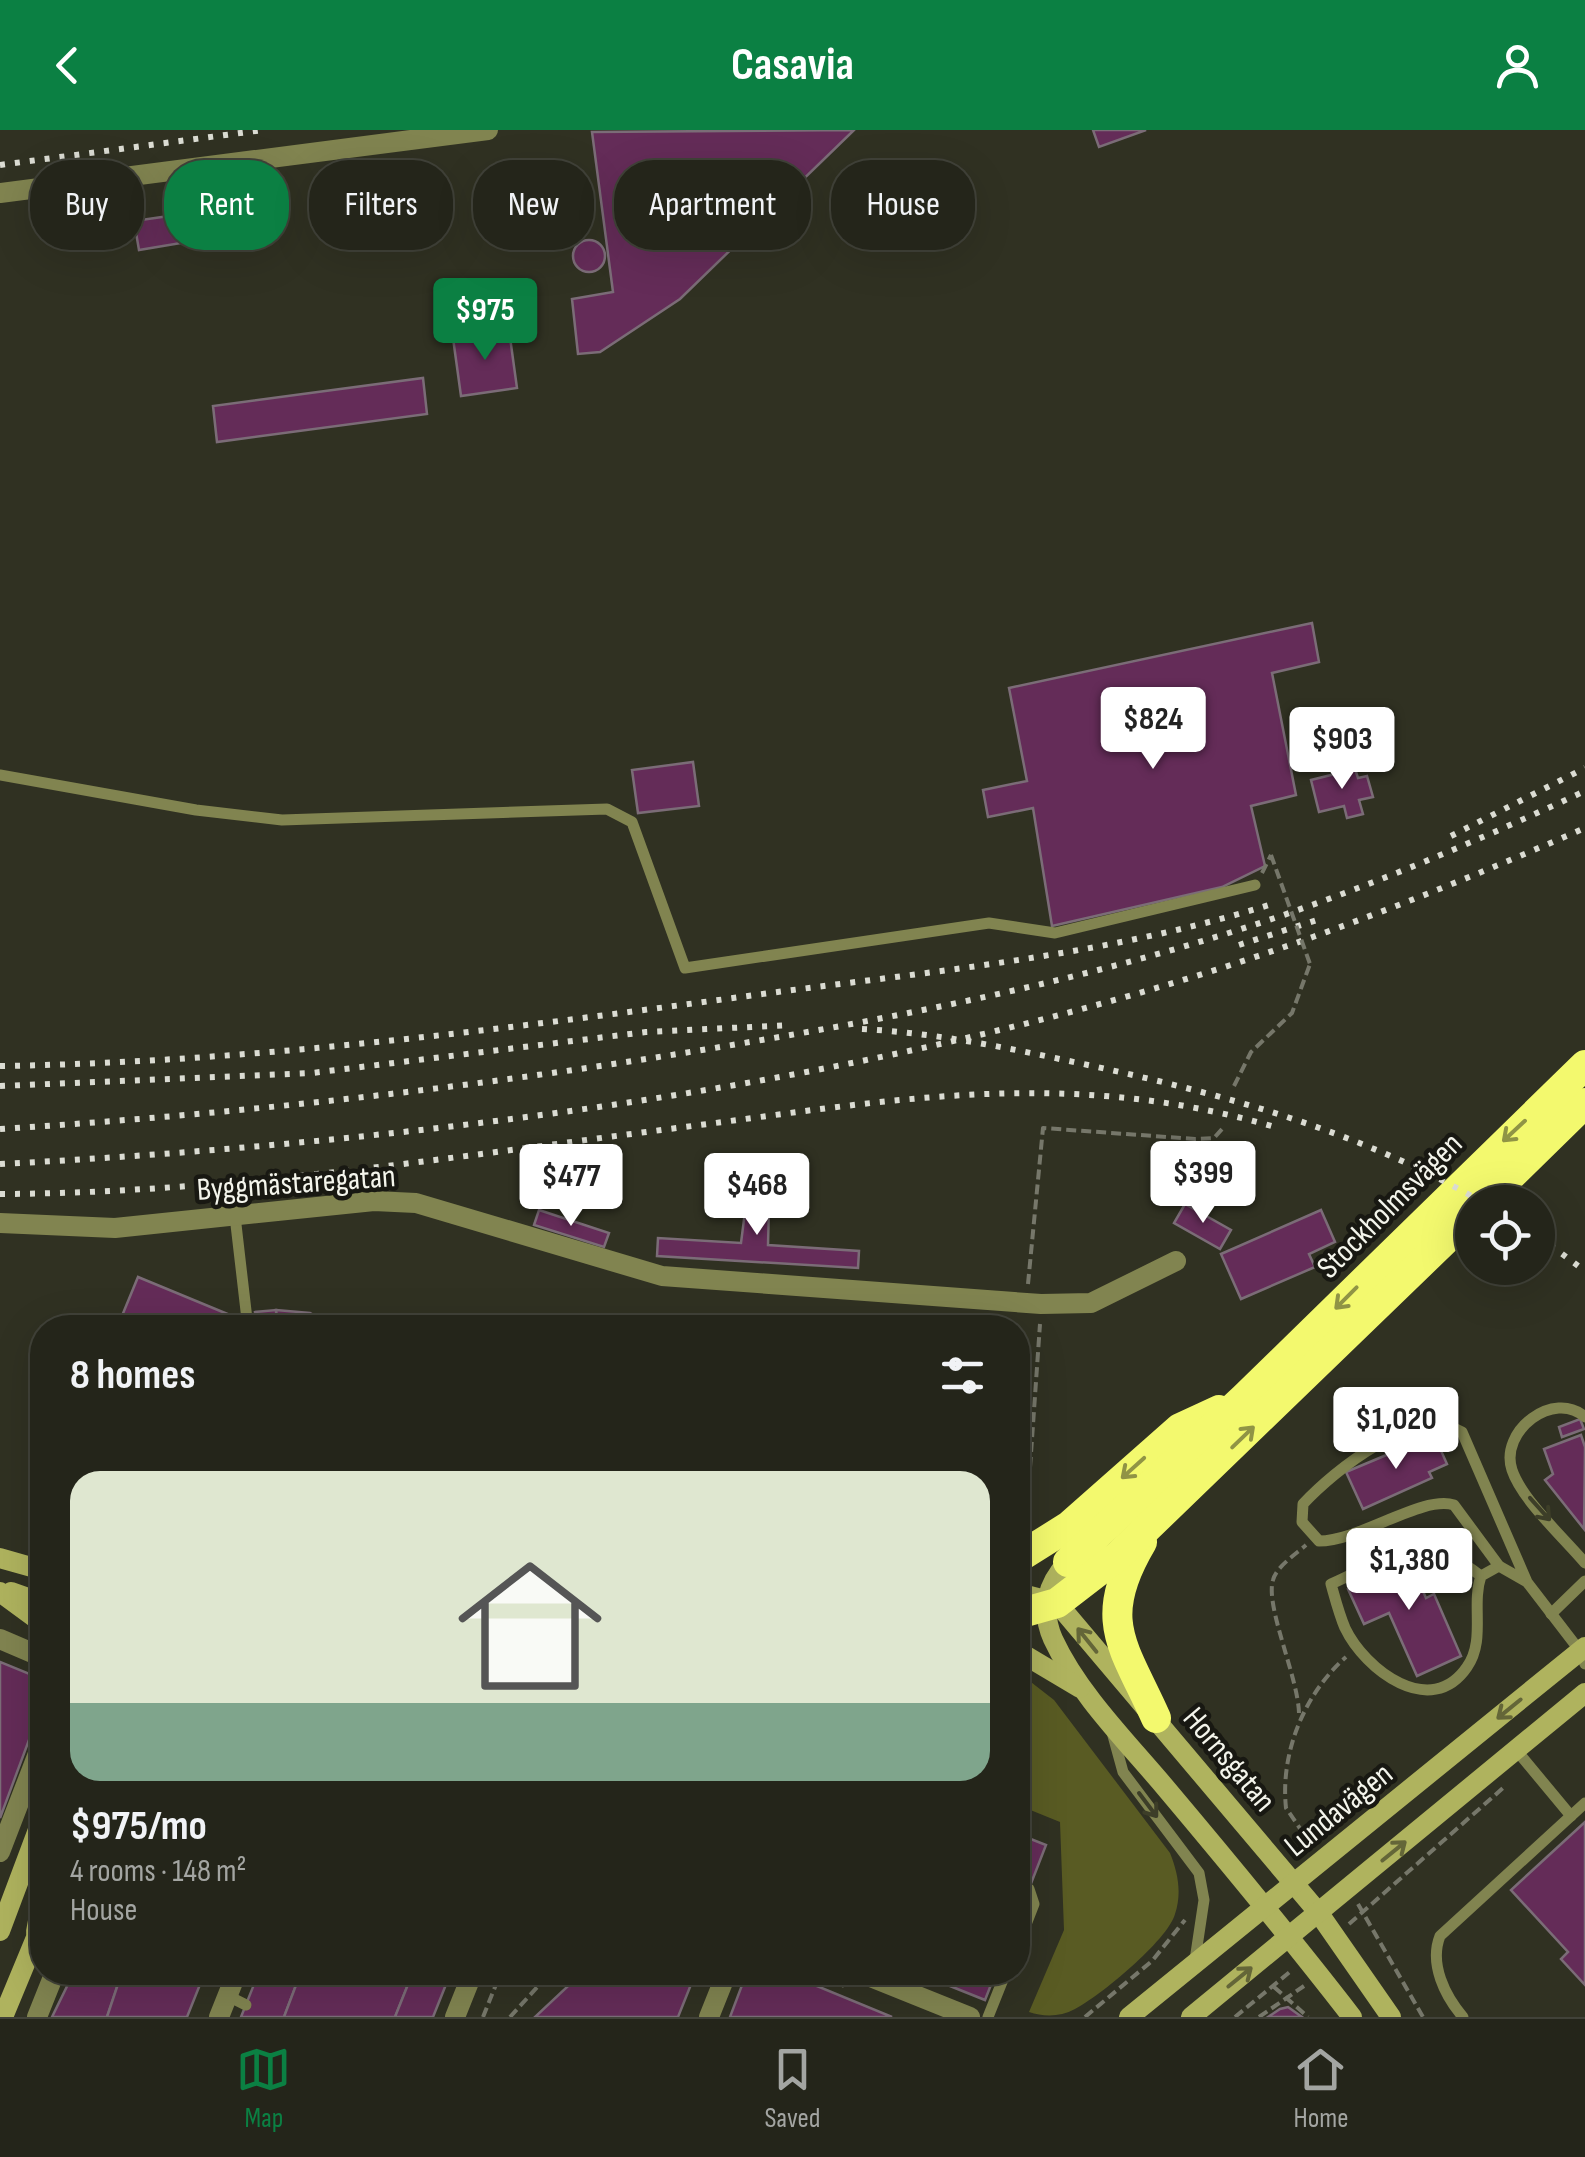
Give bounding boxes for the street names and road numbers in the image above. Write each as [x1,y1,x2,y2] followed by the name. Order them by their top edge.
[1309,1125,1471,1287] street label: Stockholmsvägen
[195,1157,397,1210] street label: Byggmästaregatan
[1174,1700,1284,1820] street label: Hornsgatan
[1277,1755,1401,1866] street label: Lundavägen

